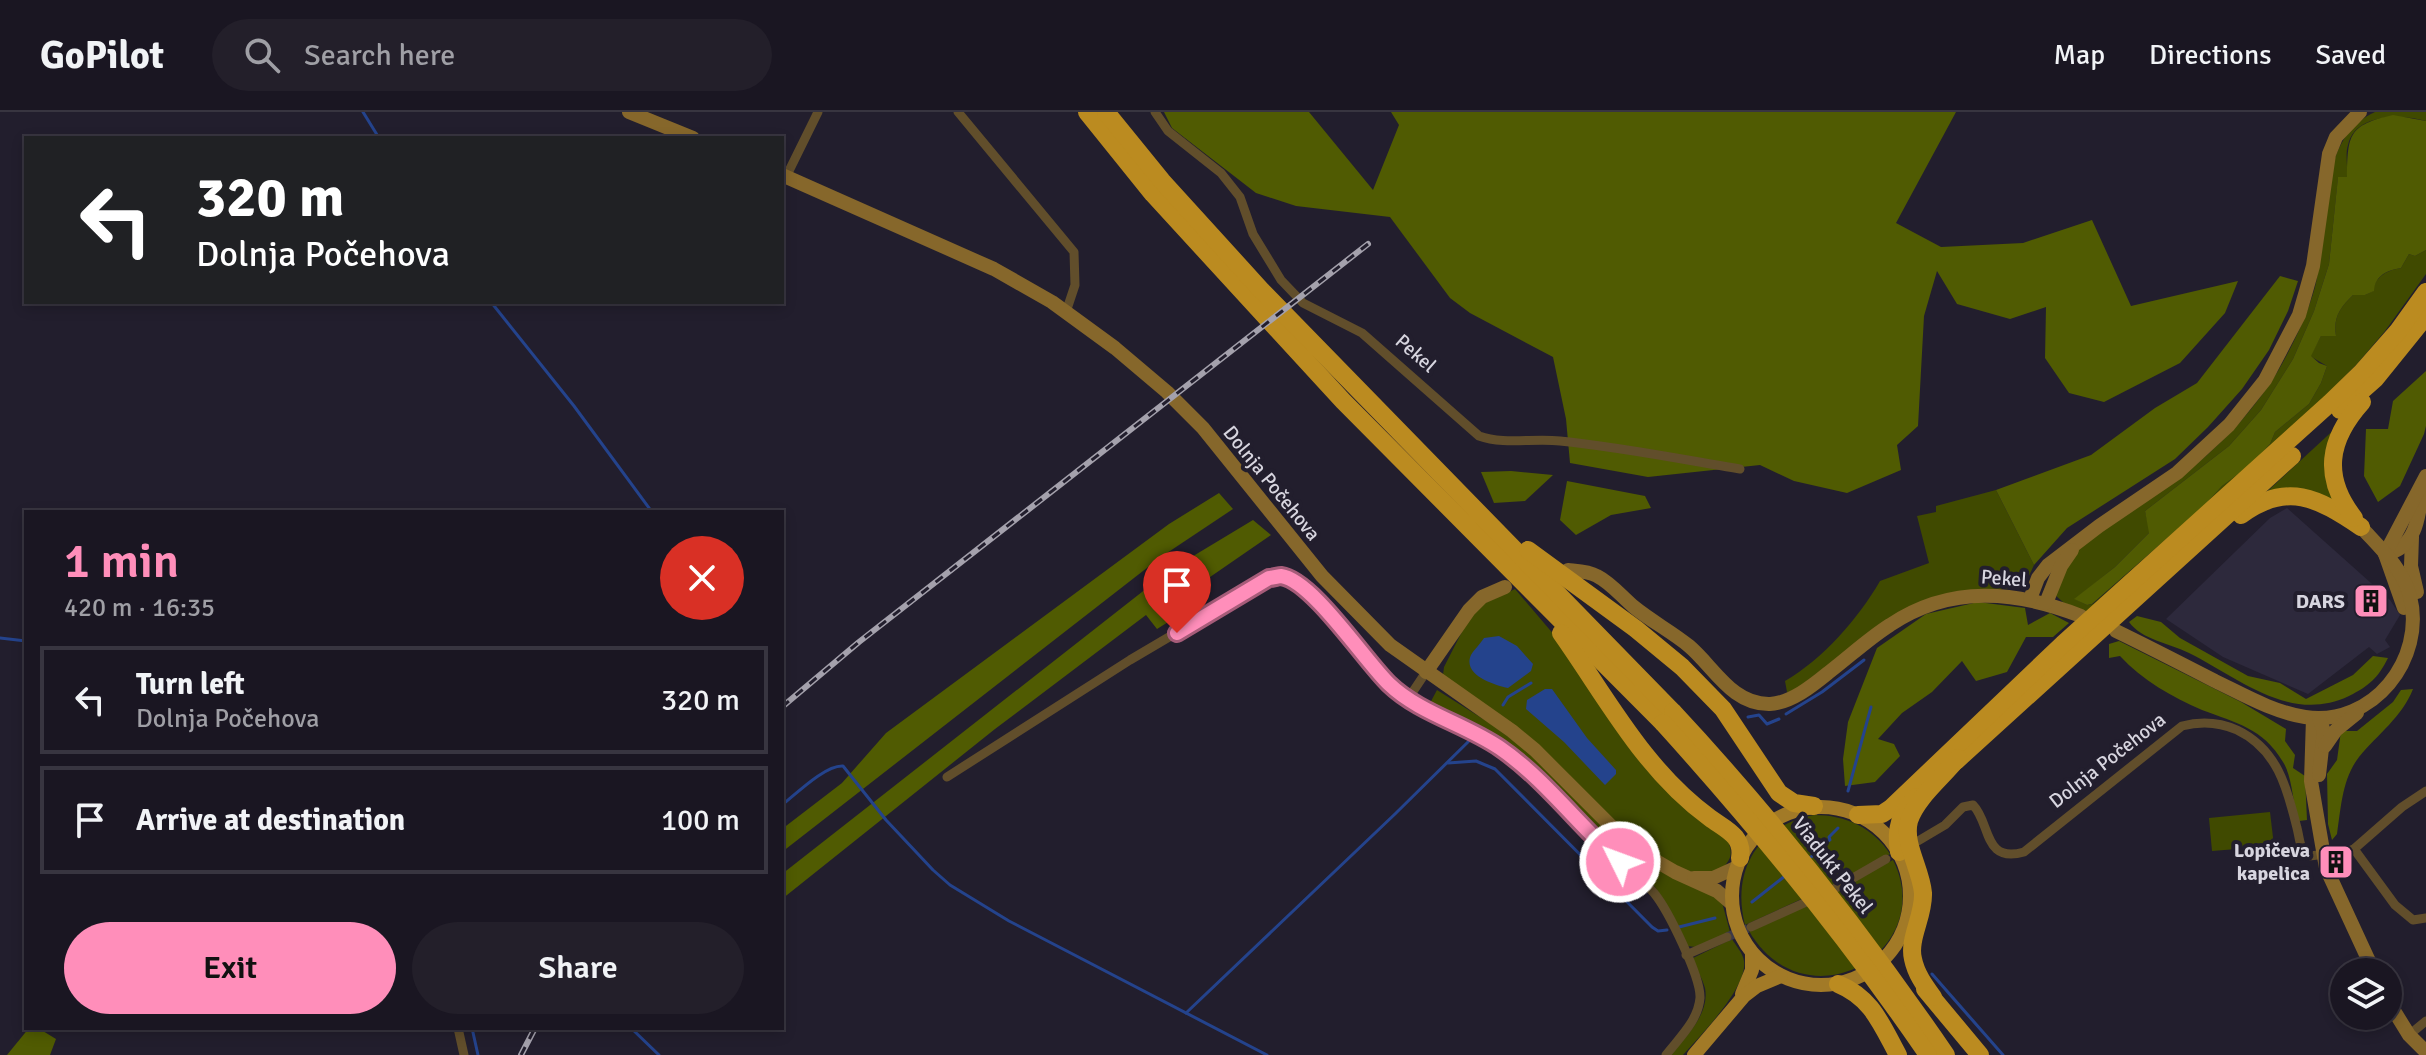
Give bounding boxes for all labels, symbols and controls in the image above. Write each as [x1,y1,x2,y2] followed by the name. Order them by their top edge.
[212,19,772,91] search box
[40,32,164,79] text: GoPilot
[240,33,284,77] icon: search
[304,37,455,74] text: Search here
[2053,38,2105,72] text: Map
[2149,38,2271,72] text: Directions
[2315,38,2386,72] text: Saved
[196,163,344,232] text: 320 m
[64,168,168,272] icon: left
[196,232,450,277] text: Dolnja Počehova
[1390,329,1441,378] street label: Pekel
[1218,421,1326,546] street label: Dolnja Počehova
[64,532,179,591] text: 1 min
[660,536,744,620] button: close
[1143,551,1211,633] pin
[1155,563,1199,607] icon: arrive
[1980,564,2028,593] street label: Pekel
[2352,582,2390,620] building icon: DARS
[2296,589,2345,614] place label: DARS
[64,592,215,624] text: 420 m · 16:35
[136,666,245,703] text: Turn left
[68,678,112,722] icon: left
[661,682,740,719] text: 320 m
[136,703,319,735] text: Dolnja Počehova
[2044,707,2171,814] street label: Dolnja Počehova
[68,798,112,842] icon: arrive
[136,802,405,839] text: Arrive at destination
[661,802,740,839] text: 100 m
[1787,812,1878,919] street label: Viadukt Pekel
[1578,820,1662,904] position arrow
[2234,838,2310,886] place label: Lopičeva kapelica
[2317,843,2355,881] building icon: Lopičeva kapelica
[64,922,396,1014] button: Exit
[412,922,744,1014] button: Share
[2330,958,2402,1030] map controls
[2330,958,2402,1030] button: layers

